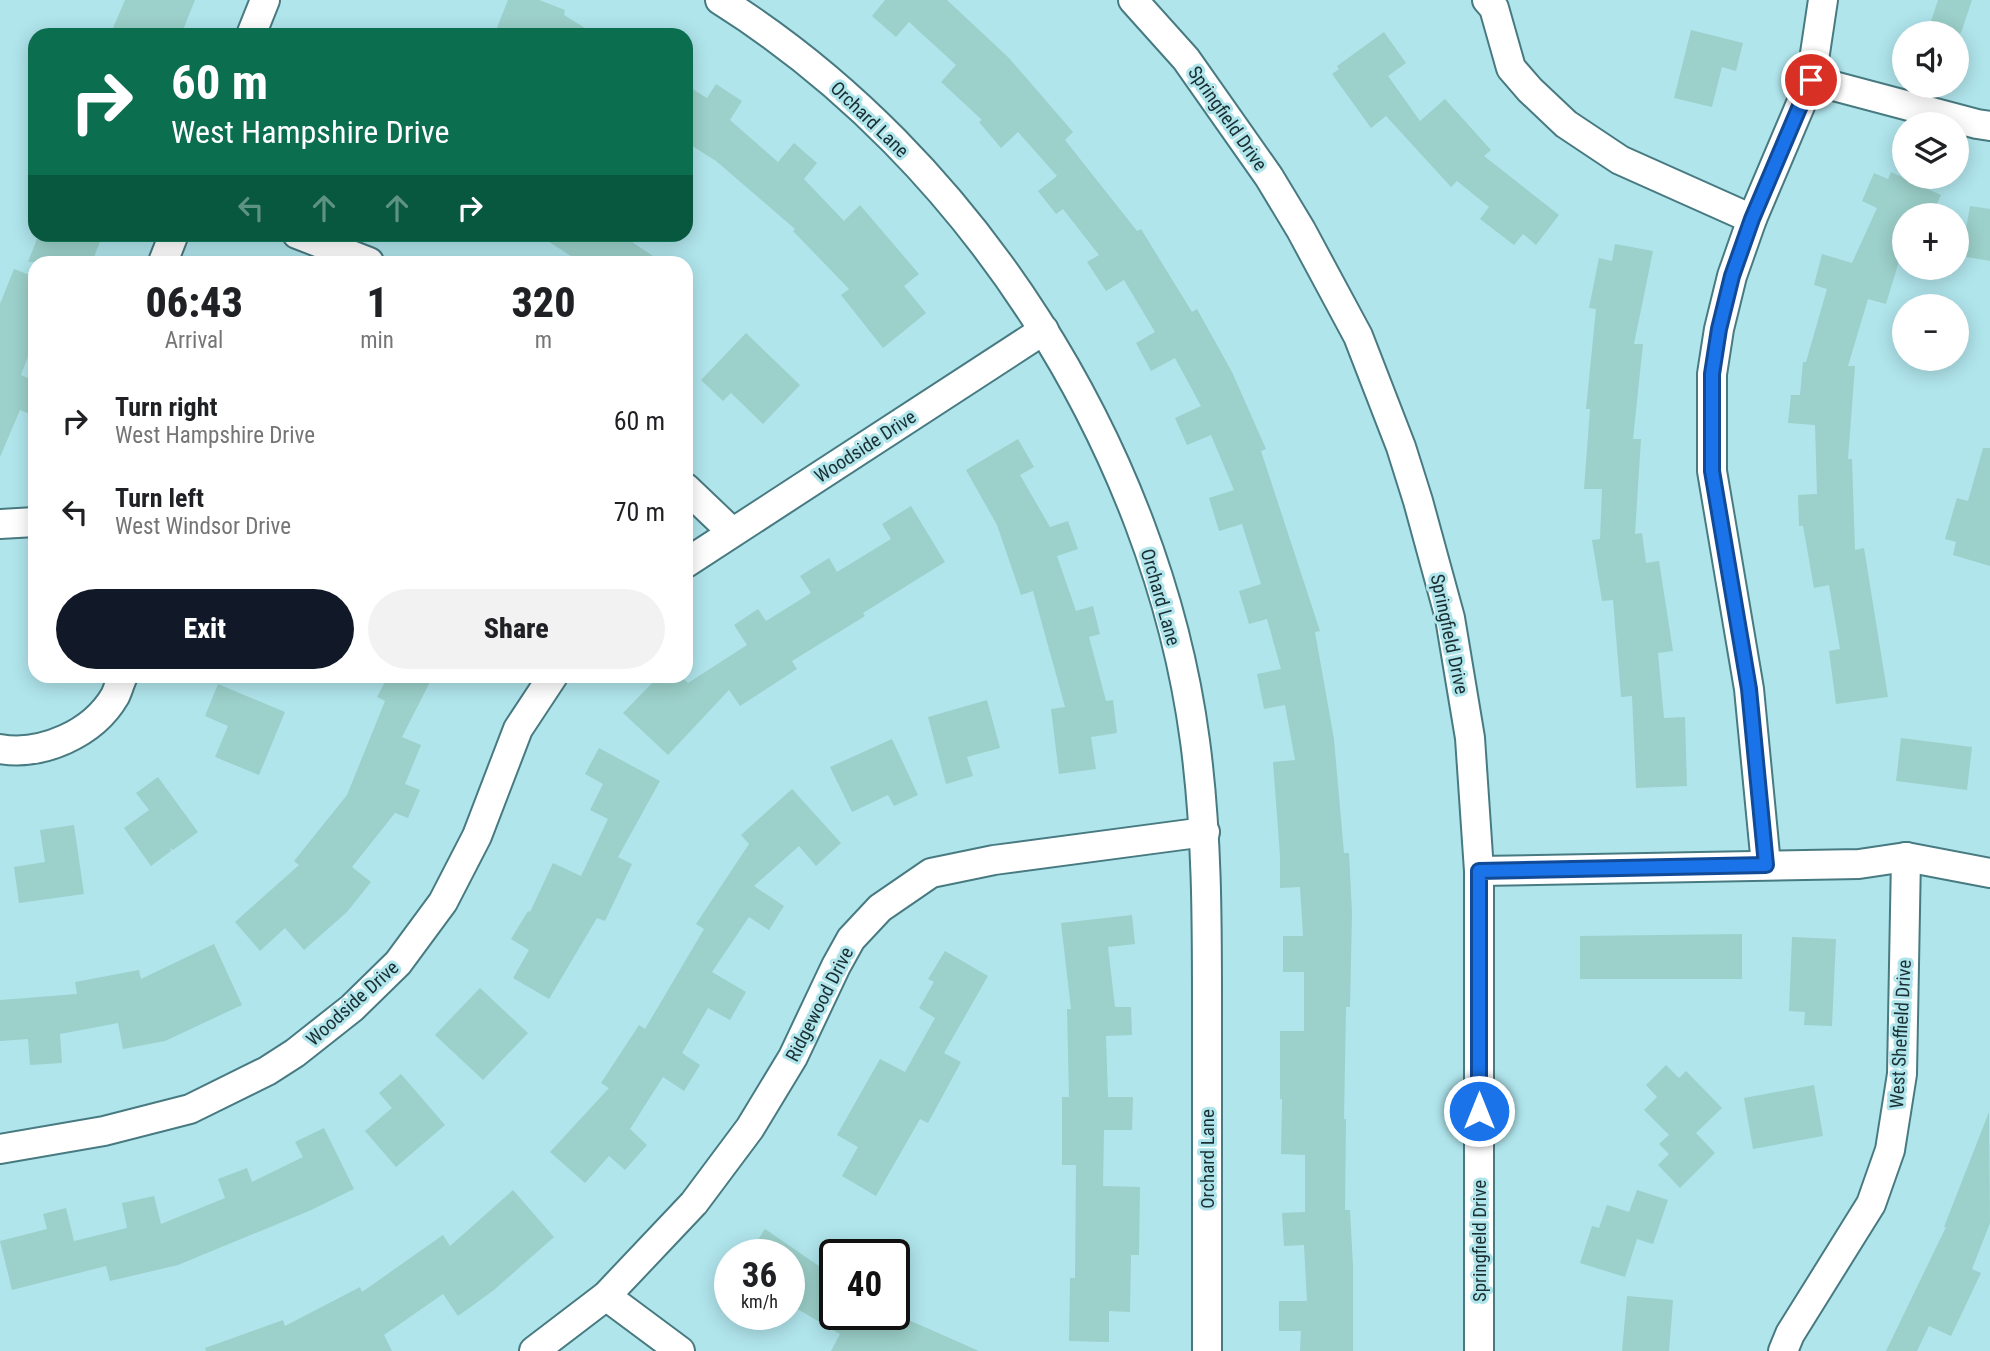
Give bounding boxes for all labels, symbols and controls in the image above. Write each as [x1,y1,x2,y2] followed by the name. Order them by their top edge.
[1892,21,1969,371] map controls
[1892,21,1969,98] button: sound
[1781,50,1841,110] pin
[171,54,268,111] text: 60 m
[56,56,147,147] icon: right
[1792,61,1830,99] icon: arrive
[1183,62,1272,175] street label: Springfield Drive
[826,76,914,162] street label: Orchard Lane
[1892,112,1969,189] button: layers
[171,113,449,151] text: West Hampshire Drive
[232,189,270,227] icon: left
[305,189,343,227] icon: ahead
[378,189,416,227] icon: ahead
[451,189,489,227] icon: right
[1892,203,1969,280] button: +
[145,278,243,327] text: 06:43
[366,278,388,327] text: 1
[511,278,576,327] text: 320
[1892,294,1969,371] button: −
[165,327,223,354] text: Arrival
[360,327,394,354] text: min
[535,327,552,354] text: m
[115,392,217,422] text: Turn right
[56,402,94,440] icon: right
[810,405,920,488] street label: Woodside Drive
[614,406,665,436] text: 60 m
[115,422,315,449] text: West Hampshire Drive
[115,483,204,513] text: Turn left
[56,493,94,531] icon: left
[614,497,665,527] text: 70 m
[115,513,291,540] text: West Windsor Drive
[1136,546,1185,648] street label: Orchard Lane
[1426,572,1473,696] street label: Springfield Drive
[56,589,354,669] button: Exit
[368,589,665,669] button: Share
[781,943,858,1065] street label: Ridgewood Drive
[301,956,403,1051] street label: Woodside Drive
[1885,959,1916,1109] street label: West Sheffield Drive
[1442,1074,1516,1148] position arrow
[1196,1109,1219,1209] street label: Orchard Lane
[1468,1180,1491,1302] street label: Springfield Drive
[819,1239,910,1330] speed limit sign: 40
[742,1255,777,1296] text: 36
[741,1291,778,1312] text: km/h

